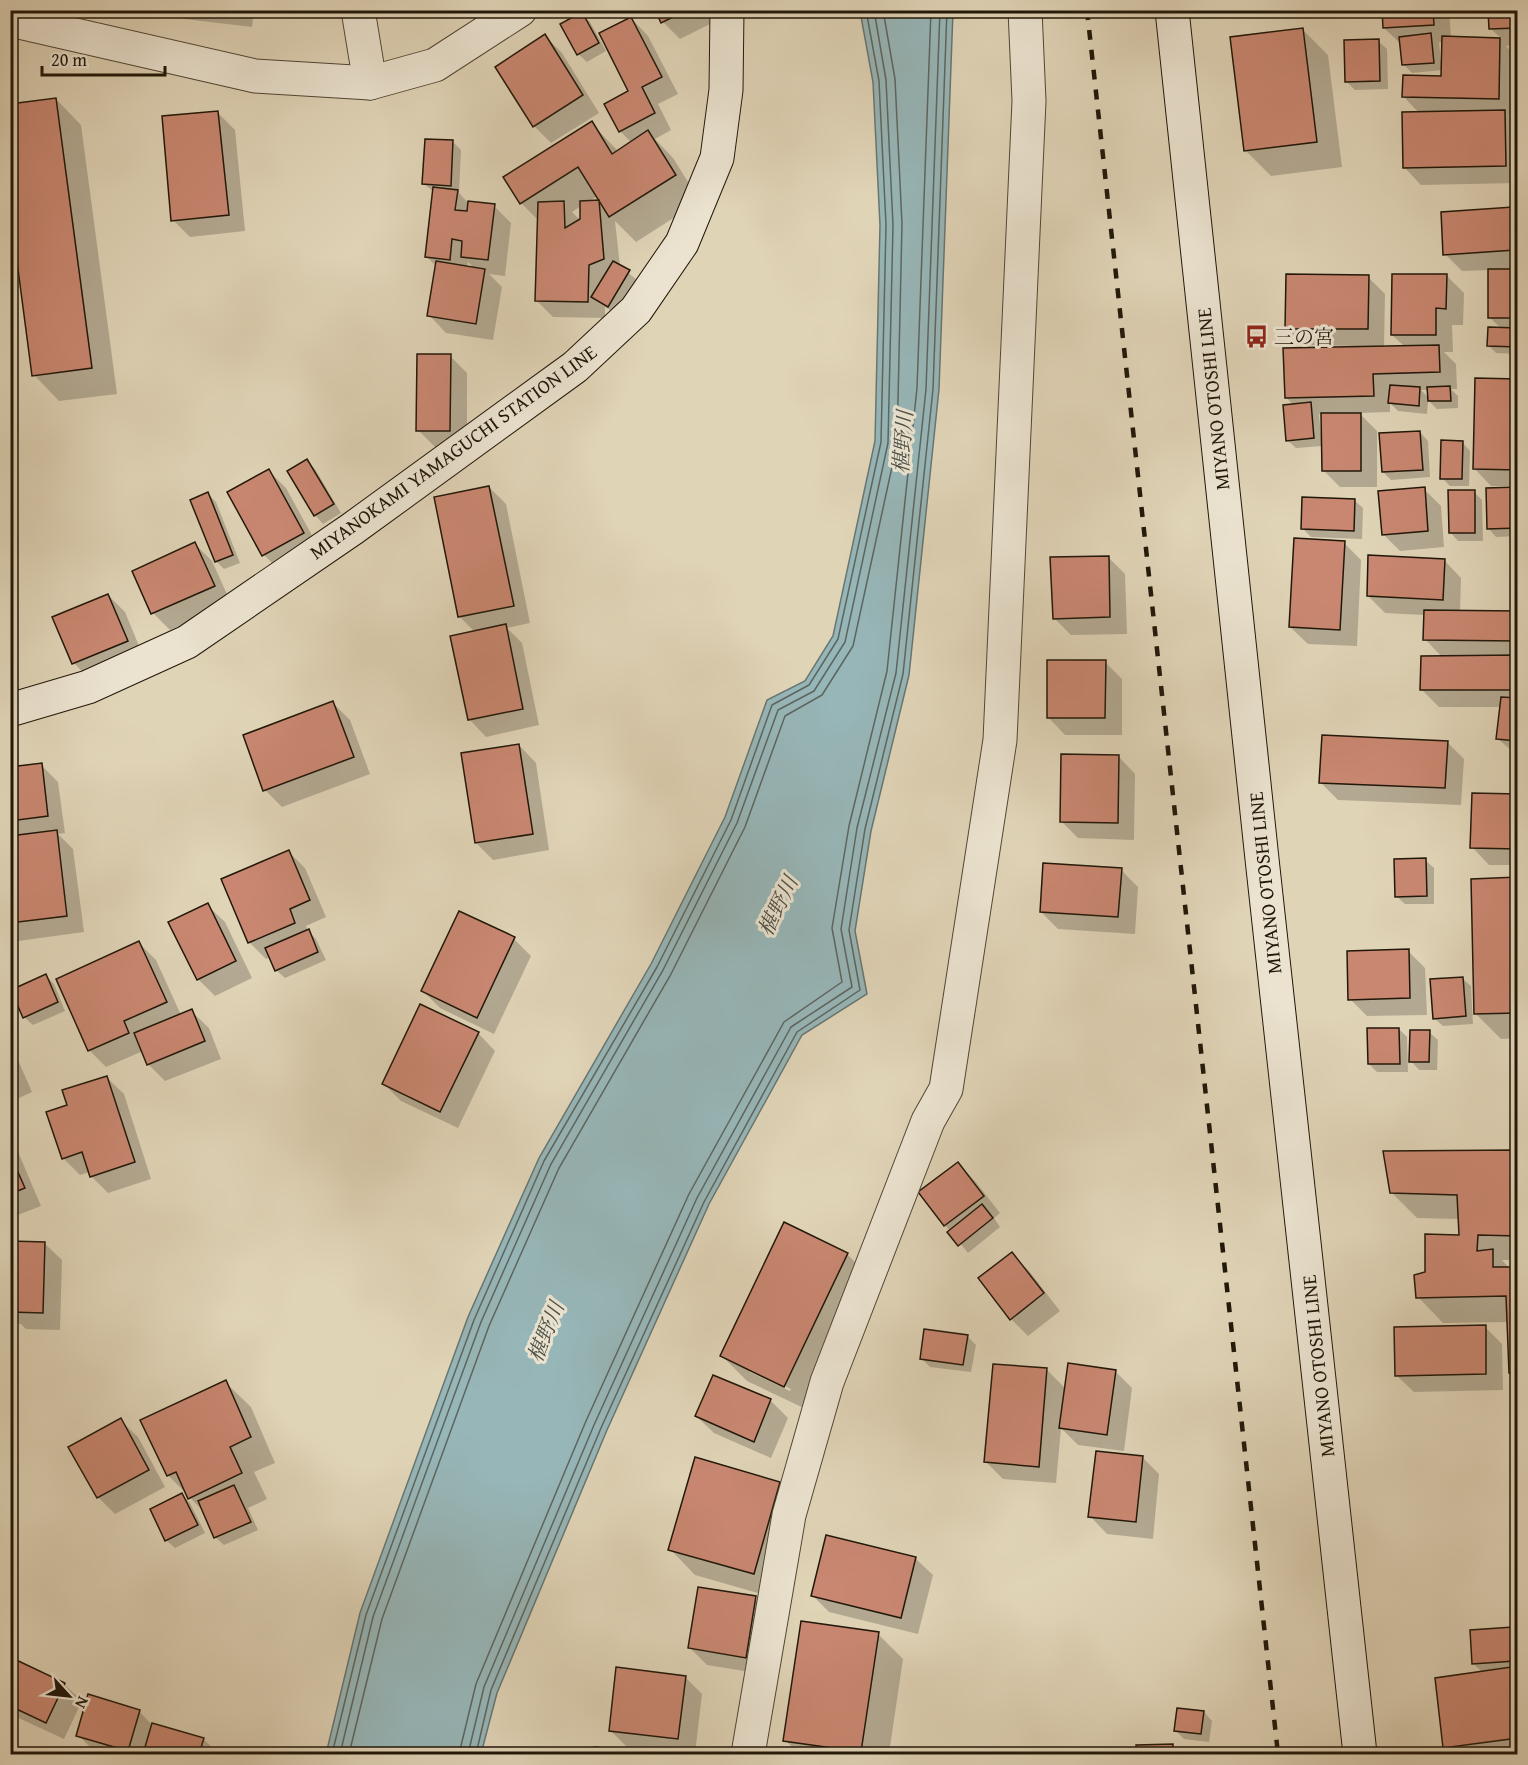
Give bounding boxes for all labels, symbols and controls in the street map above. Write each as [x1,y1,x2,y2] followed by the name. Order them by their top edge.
[42,39,165,77] scale bar
[51,46,87,73] text: 20 m
[1189,307,1236,492] street label: MIYANO OTOSHI LINE
[1274,322,1334,351] place label: 三の宮
[1243,324,1269,350] bus stop icon: 三の宮
[303,337,602,566] street label: MIYANOKAMI YAMAGUCHI STATION LINE
[885,407,920,474] water label: 椹野川
[1241,791,1288,976] street label: MIYANO OTOSHI LINE
[750,869,806,941] water label: 椹野川
[1294,1274,1341,1459] street label: MIYANO OTOSHI LINE
[519,1295,572,1367] water label: 椹野川
[39,1666,99,1726] north arrow
[69,1693,95,1713] text: N

